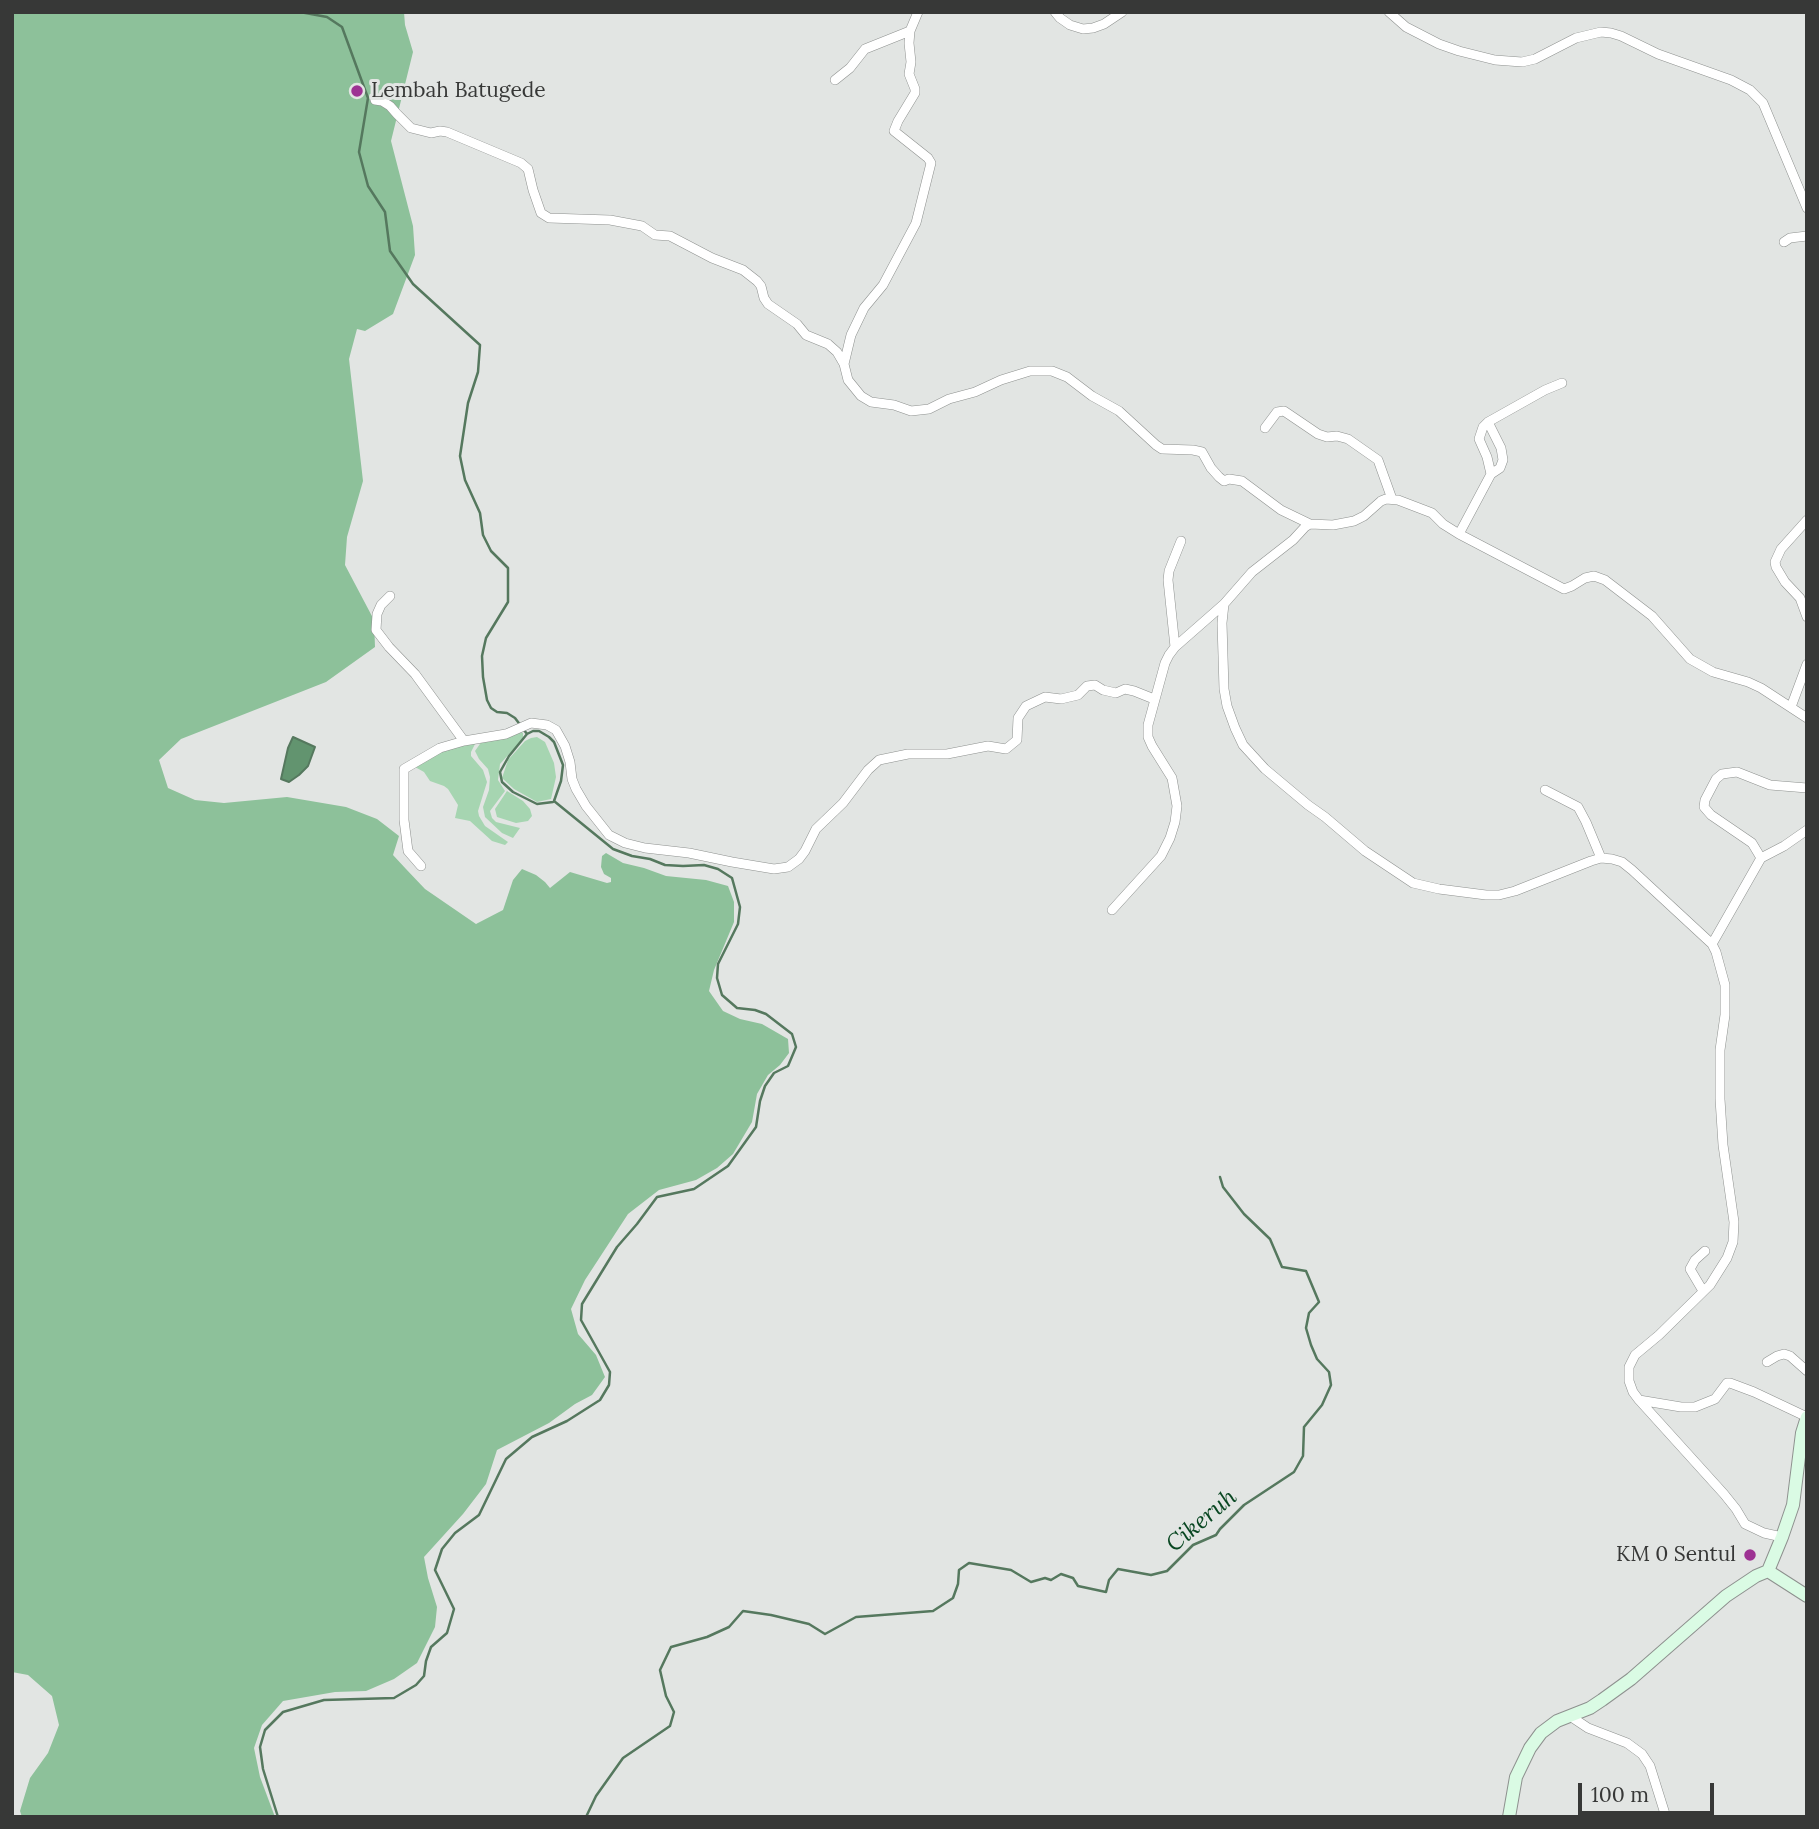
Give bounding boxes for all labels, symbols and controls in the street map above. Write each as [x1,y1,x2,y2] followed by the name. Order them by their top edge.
[371,78,546,104] place label: Lembah Batugede
[349,83,365,99] marker: Lembah Batugede
[1161,1484,1243,1558] water label: Cikeruh
[1616,1542,1736,1568] place label: KM 0 Sentul
[1742,1547,1758,1563] marker: KM 0 Sentul
[1581,1770,1717,1814] scale bar
[1591,1781,1649,1808] text: 100 m

